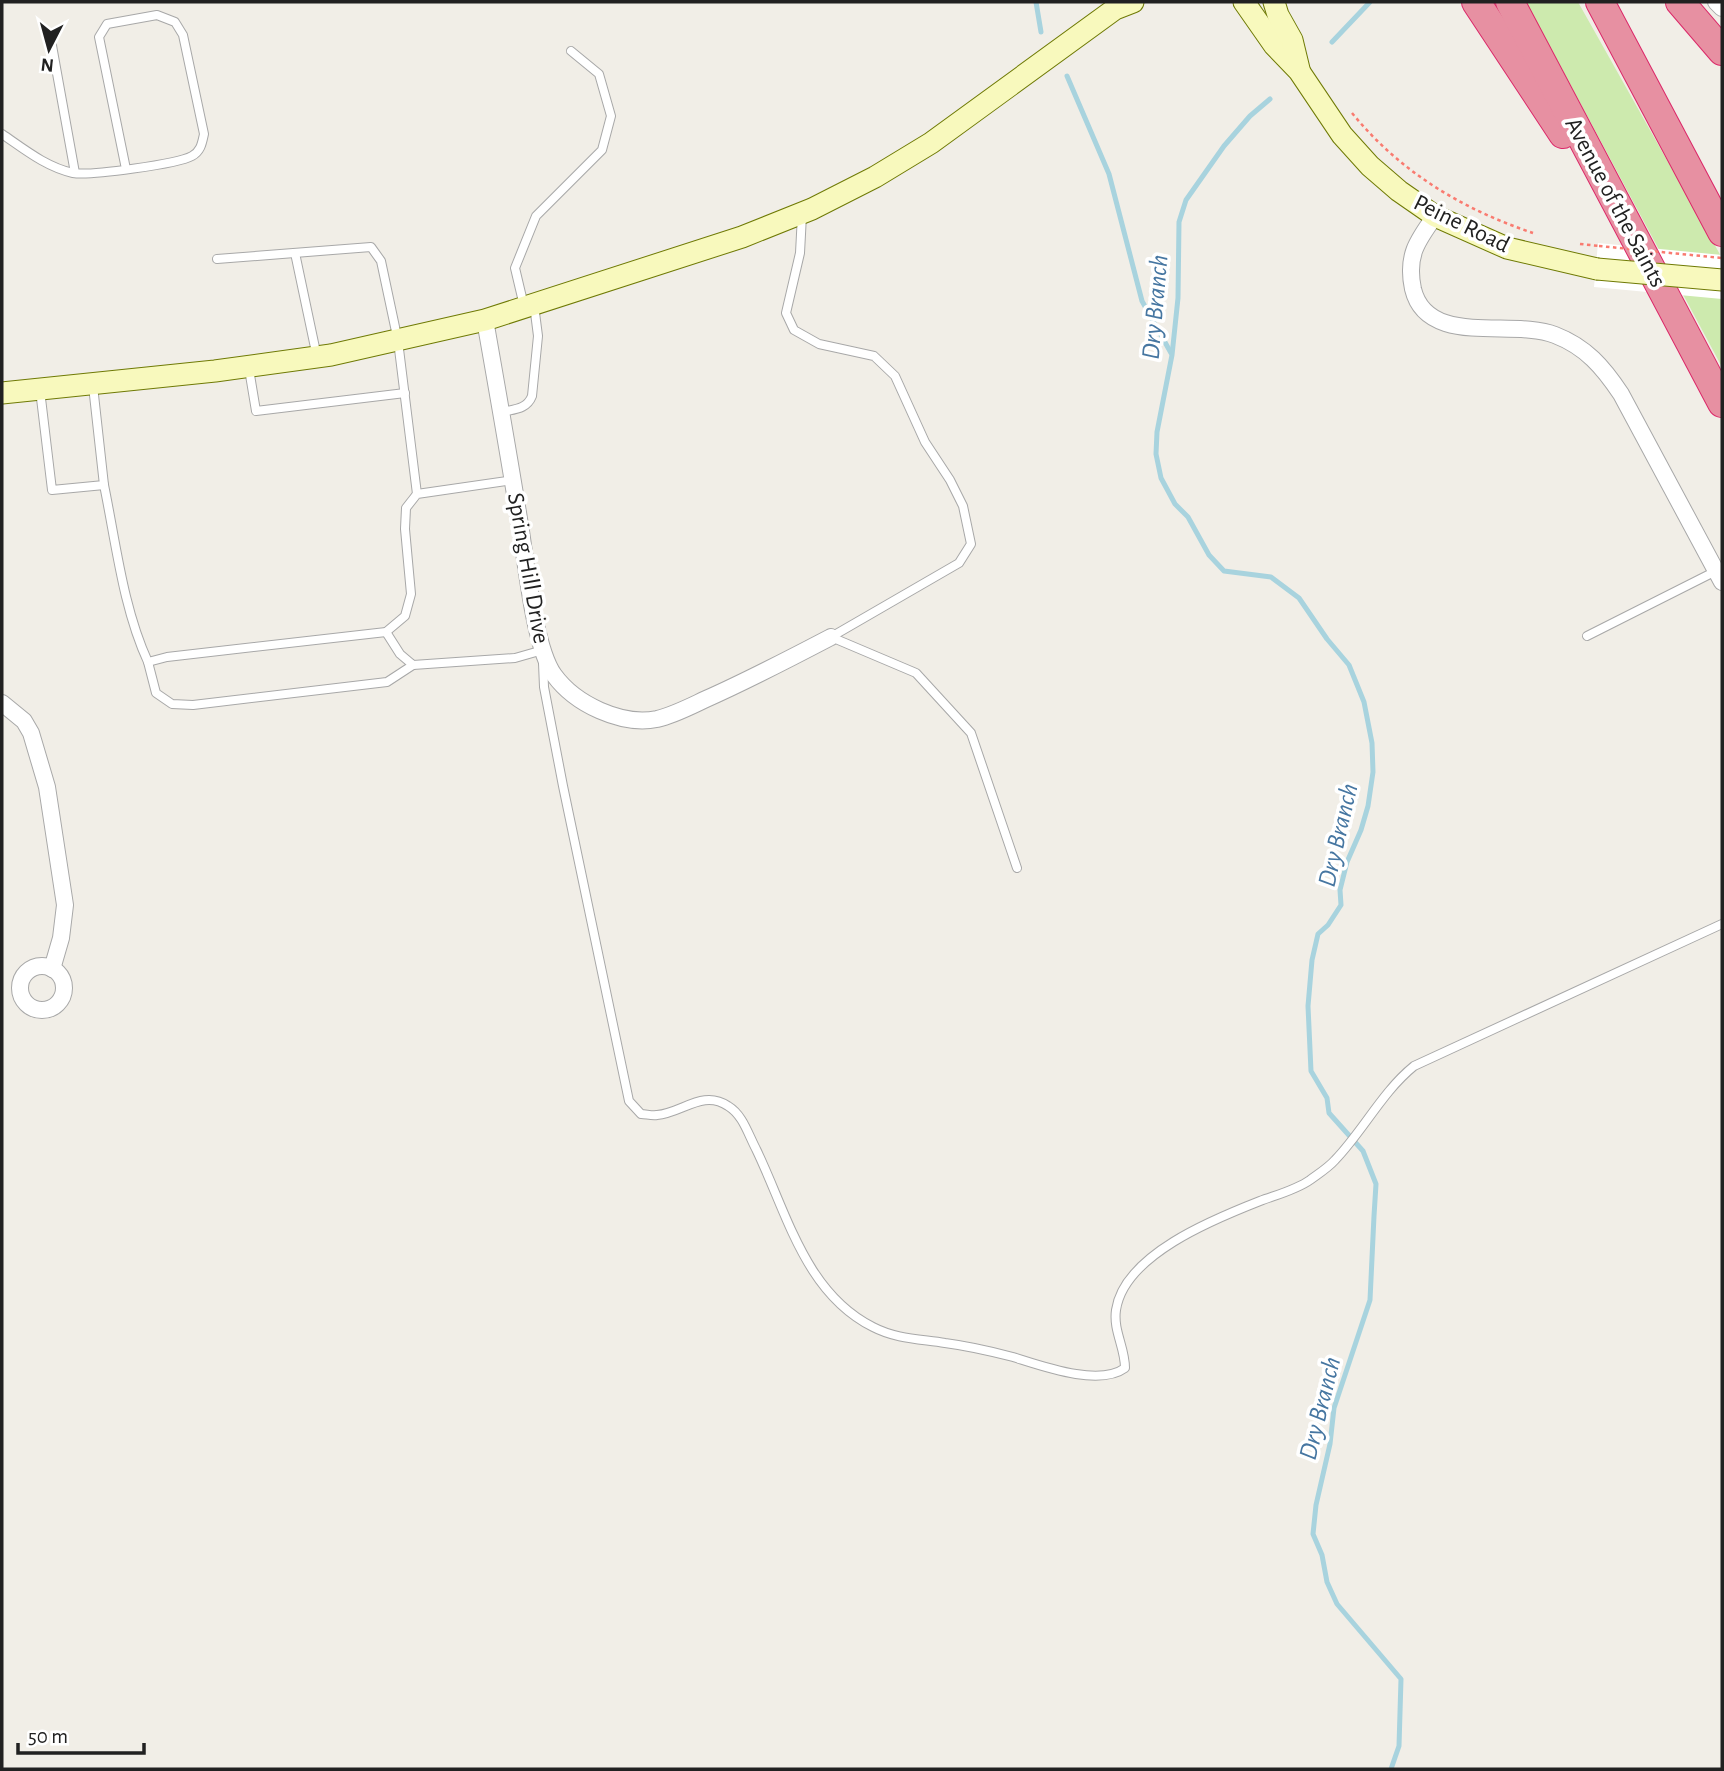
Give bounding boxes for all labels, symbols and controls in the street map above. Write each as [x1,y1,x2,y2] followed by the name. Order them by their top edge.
[14,14,84,84] north arrow
[40,54,55,75] text: N
[1560,114,1670,291] street label: Avenue of the Saints
[1410,190,1513,257] street label: Peine Road
[1137,253,1173,361] water label: Dry Branch
[503,491,553,646] street label: Spring Hill Drive
[1313,781,1362,889] water label: Dry Branch
[1295,1354,1345,1463] water label: Dry Branch
[18,1712,144,1756] scale bar
[28,1726,68,1747] text: 50 m

